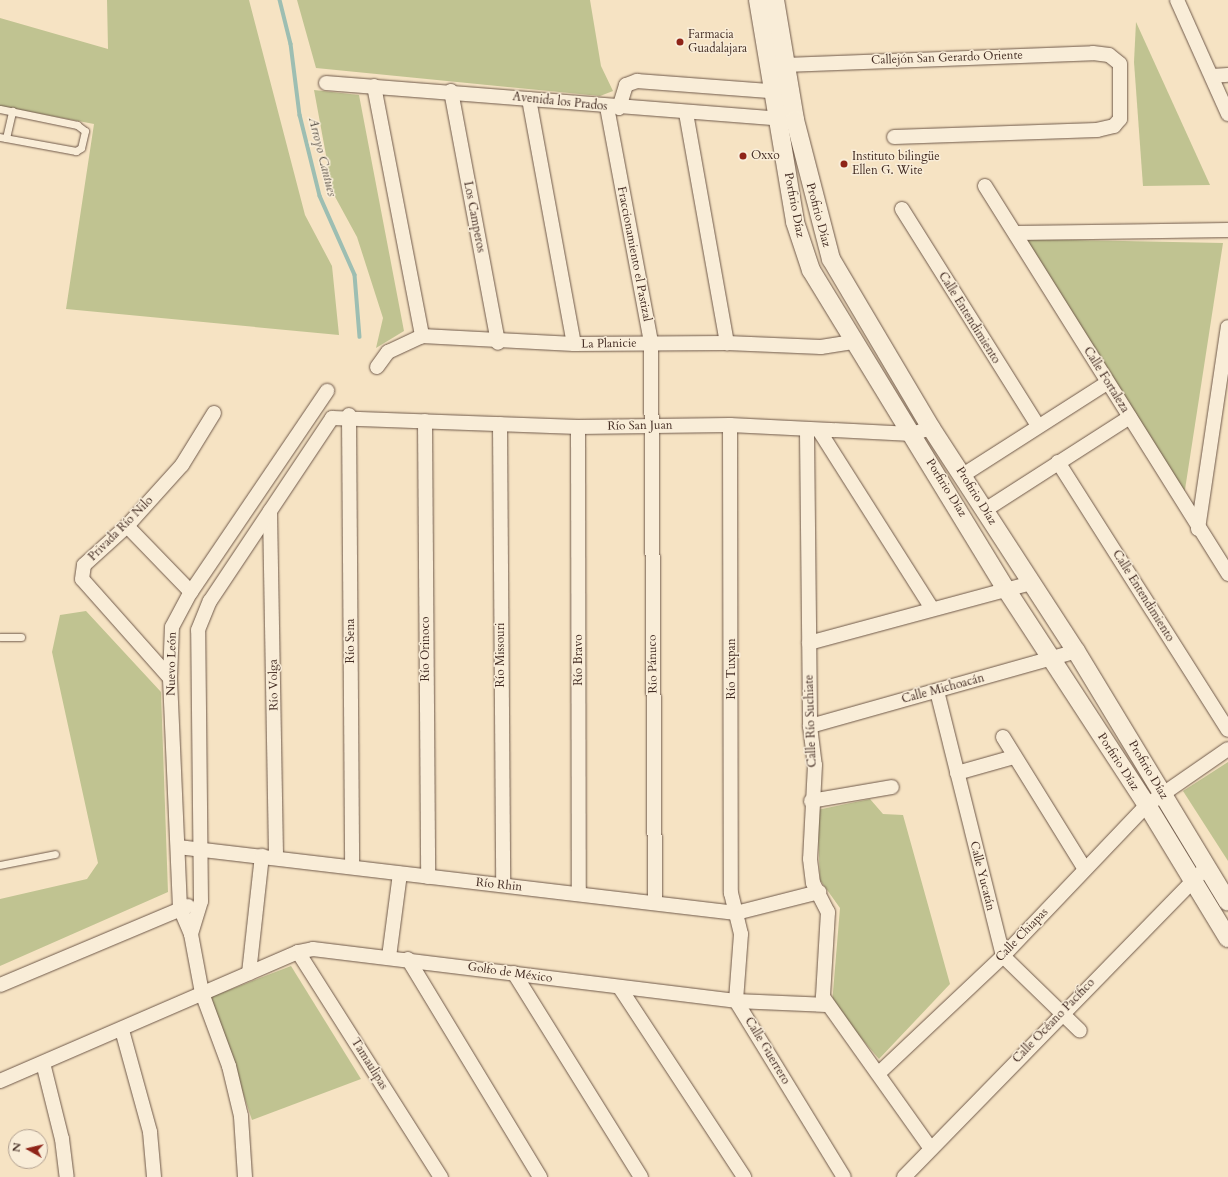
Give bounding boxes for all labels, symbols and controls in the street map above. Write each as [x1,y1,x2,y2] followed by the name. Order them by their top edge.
[688,28,747,56] place label: Farmacia Guadalajara
[675,37,685,47] marker: Farmacia Guadalajara
[871,48,1023,68] street label: Callejón San Gerardo Oriente
[512,90,608,114] street label: Avenida los Prados
[305,116,339,198] water label: Arroyo Cantues
[751,149,780,163] place label: Oxxo
[852,150,940,178] place label: Instituto bilingüe Ellen G. Wite
[738,151,748,161] marker: Oxxo
[839,159,849,169] marker: Instituto bilingüe Ellen G. Wite
[781,171,807,239] street label: Porfirio Díaz
[460,180,488,254] street label: Los Camperos
[803,181,833,249] street label: Profirio Díaz
[614,185,654,323] street label: Fraccionamiento el Pastizal
[935,270,1003,366] street label: Calle Entendimiento
[581,336,637,352] street label: La Planicie
[1080,344,1132,416] street label: Calle Fortaleza
[607,418,673,434] street label: Río San Juan
[922,456,970,520] street label: Porfirio Díaz
[952,464,1000,528] street label: Profirio Díaz
[86,494,156,564] street label: Privada Río Nilo
[1109,548,1177,644] street label: Calle Entendimiento
[419,617,433,681] street label: Río Orinoco
[344,619,358,663] street label: Río Sena
[494,623,508,687] street label: Río Missouri
[164,632,180,696] street label: Nuevo León
[572,634,586,686] street label: Río Bravo
[645,634,661,694] street label: Río Pánuco
[725,638,739,700] street label: Río Tuxpan
[266,659,282,711] street label: Río Volga
[900,671,986,707] street label: Calle Michoacán
[802,674,820,768] street label: Calle Río Suchiate
[1094,730,1142,794] street label: Porfirio Díaz
[1125,738,1171,802] street label: Profirio Díaz
[966,840,998,912] street label: Calle Yucatán
[475,875,523,895] street label: Río Rhin
[993,905,1051,965] street label: Calle Chiapas
[467,960,553,986] street label: Golfo de México
[1010,976,1098,1066] street label: Calle Océano Pacífico
[741,1015,793,1087] street label: Calle Guerrero
[348,1036,390,1092] street label: Tamaulipas
[8,1129,48,1169] north arrow
[9,1142,25,1153] text: N

